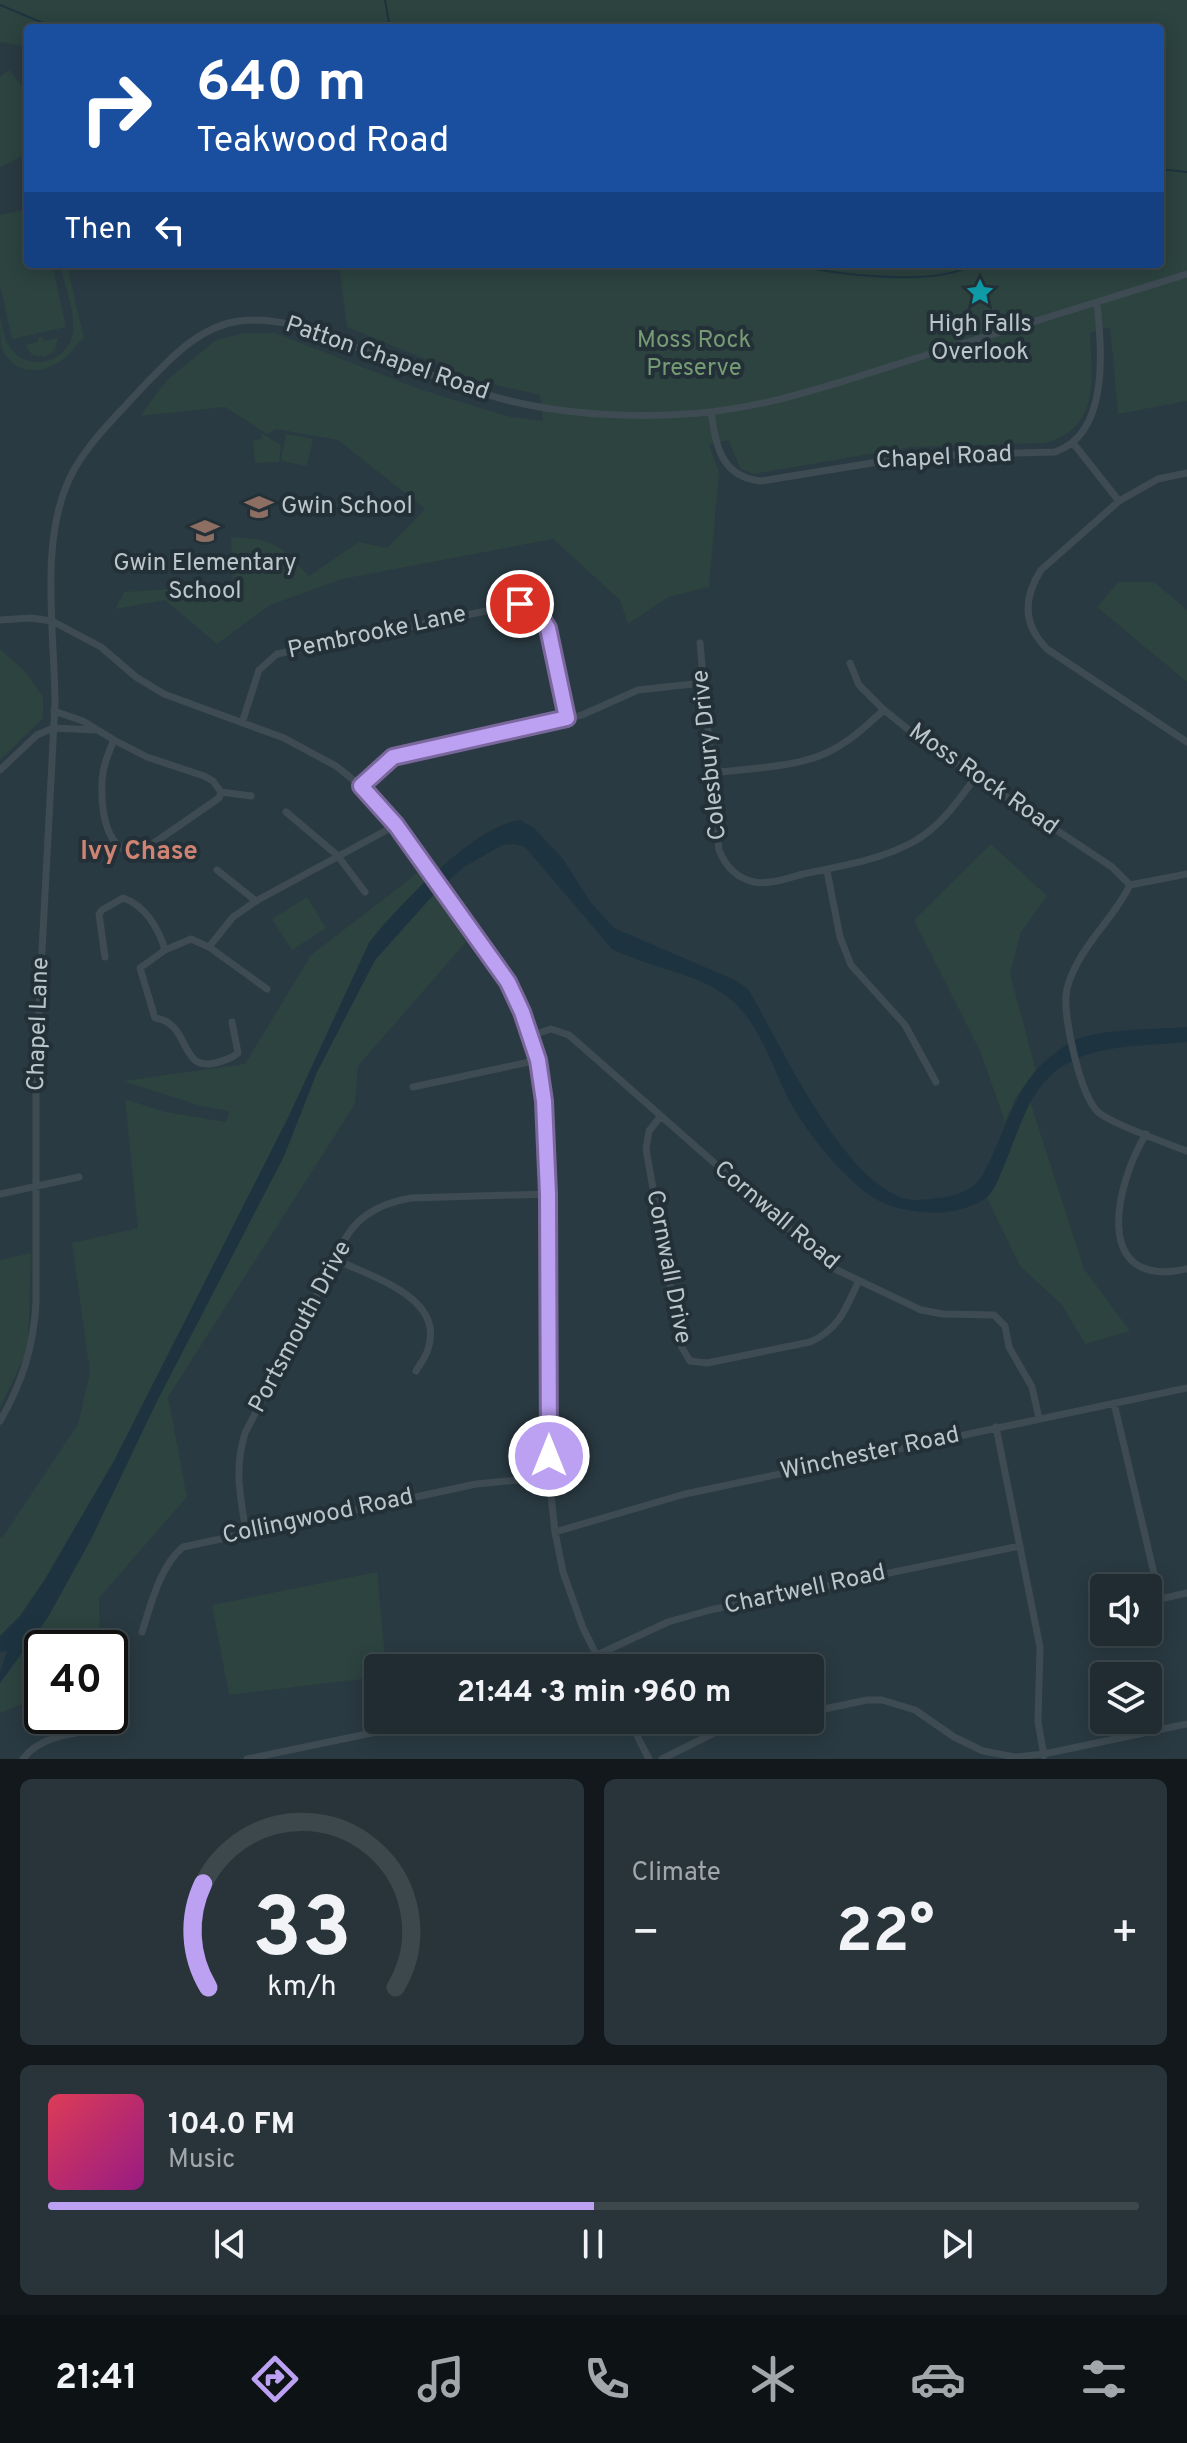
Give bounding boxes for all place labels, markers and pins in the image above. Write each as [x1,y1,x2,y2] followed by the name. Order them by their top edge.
[965,277,995,307] place icon: High Falls Overlook
[928,310,1032,368] place label: High Falls Overlook
[244,492,274,522] school or university icon: Gwin School
[281,492,413,522] place label: Gwin School
[190,516,220,546] school or university icon: Gwin Elementary School
[113,549,297,607] place label: Gwin Elementary School
[486,570,554,638] pin

